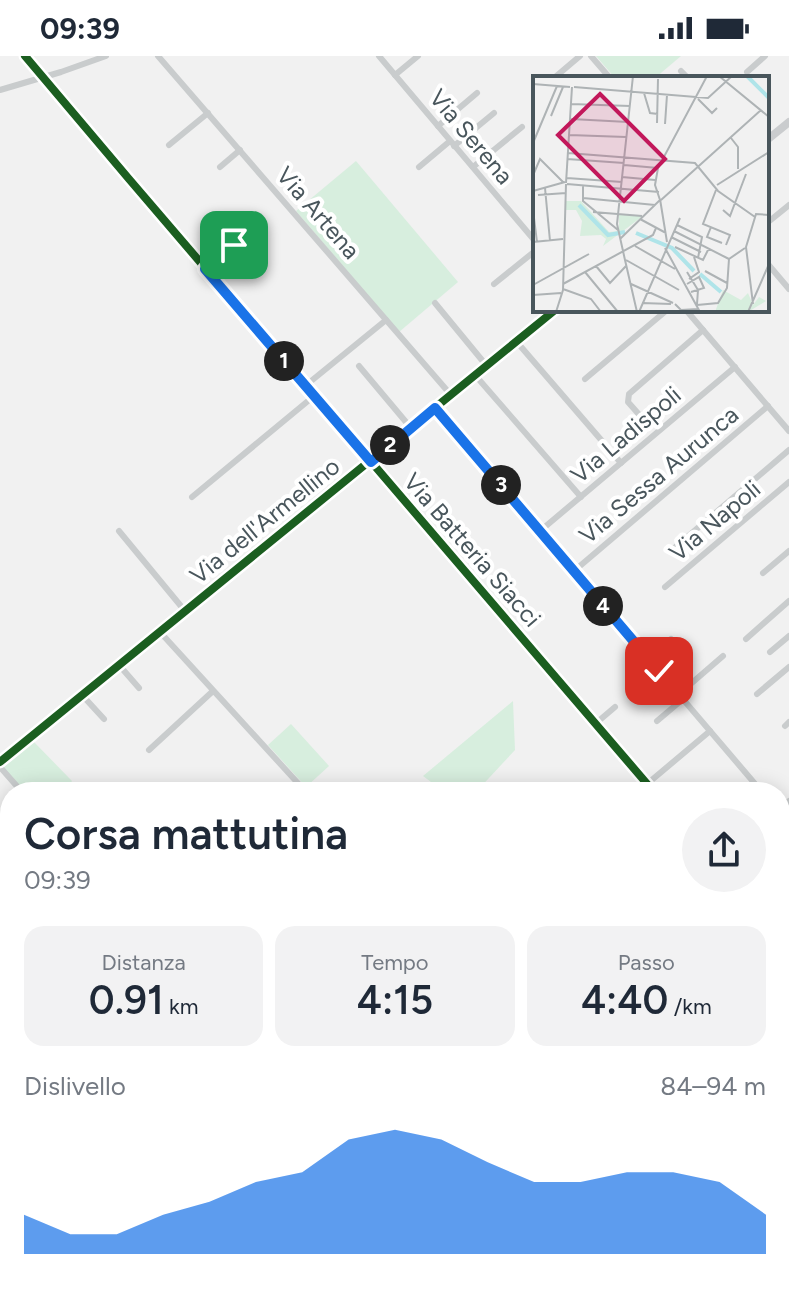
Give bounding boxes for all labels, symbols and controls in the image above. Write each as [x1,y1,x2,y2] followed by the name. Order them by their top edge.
[40,10,120,47] text: 09:39
[533,76,769,312] inset map
[423,83,519,190] street label: Via Serena
[271,161,366,265] street label: Via Artena
[200,211,268,279] pin
[212,223,256,267] icon: arrive
[264,341,304,381] pin: 1
[279,347,289,374] text: 1
[565,380,687,489] street label: Via Ladispoli
[573,400,744,550] street label: Via Sessa Aurunca
[370,425,410,465] pin: 2
[384,431,396,458] text: 2
[184,451,345,590] street label: Via dell'Armellino
[481,465,521,505] pin: 3
[398,467,547,633] street label: Via Batteria Siacci
[495,471,507,498] text: 3
[663,474,766,567] street label: Via Napoli
[583,586,623,626] pin: 4
[596,592,610,619] text: 4
[625,637,693,705] pin
[637,649,681,693] icon: check
[24,807,348,860] text: Corsa mattutina
[682,808,766,892] button: share
[24,864,91,896] text: 09:39
[102,949,186,976] text: Distanza
[361,949,429,976] text: Tempo
[618,949,675,976] text: Passo
[89,976,164,1024] text: 0.91
[357,976,433,1024] text: 4:15
[581,976,668,1024] text: 4:40
[164,993,198,1020] text: km
[668,993,712,1020] text: /km
[24,1070,126,1102] text: Dislivello
[660,1070,766,1102] text: 84–94 m

